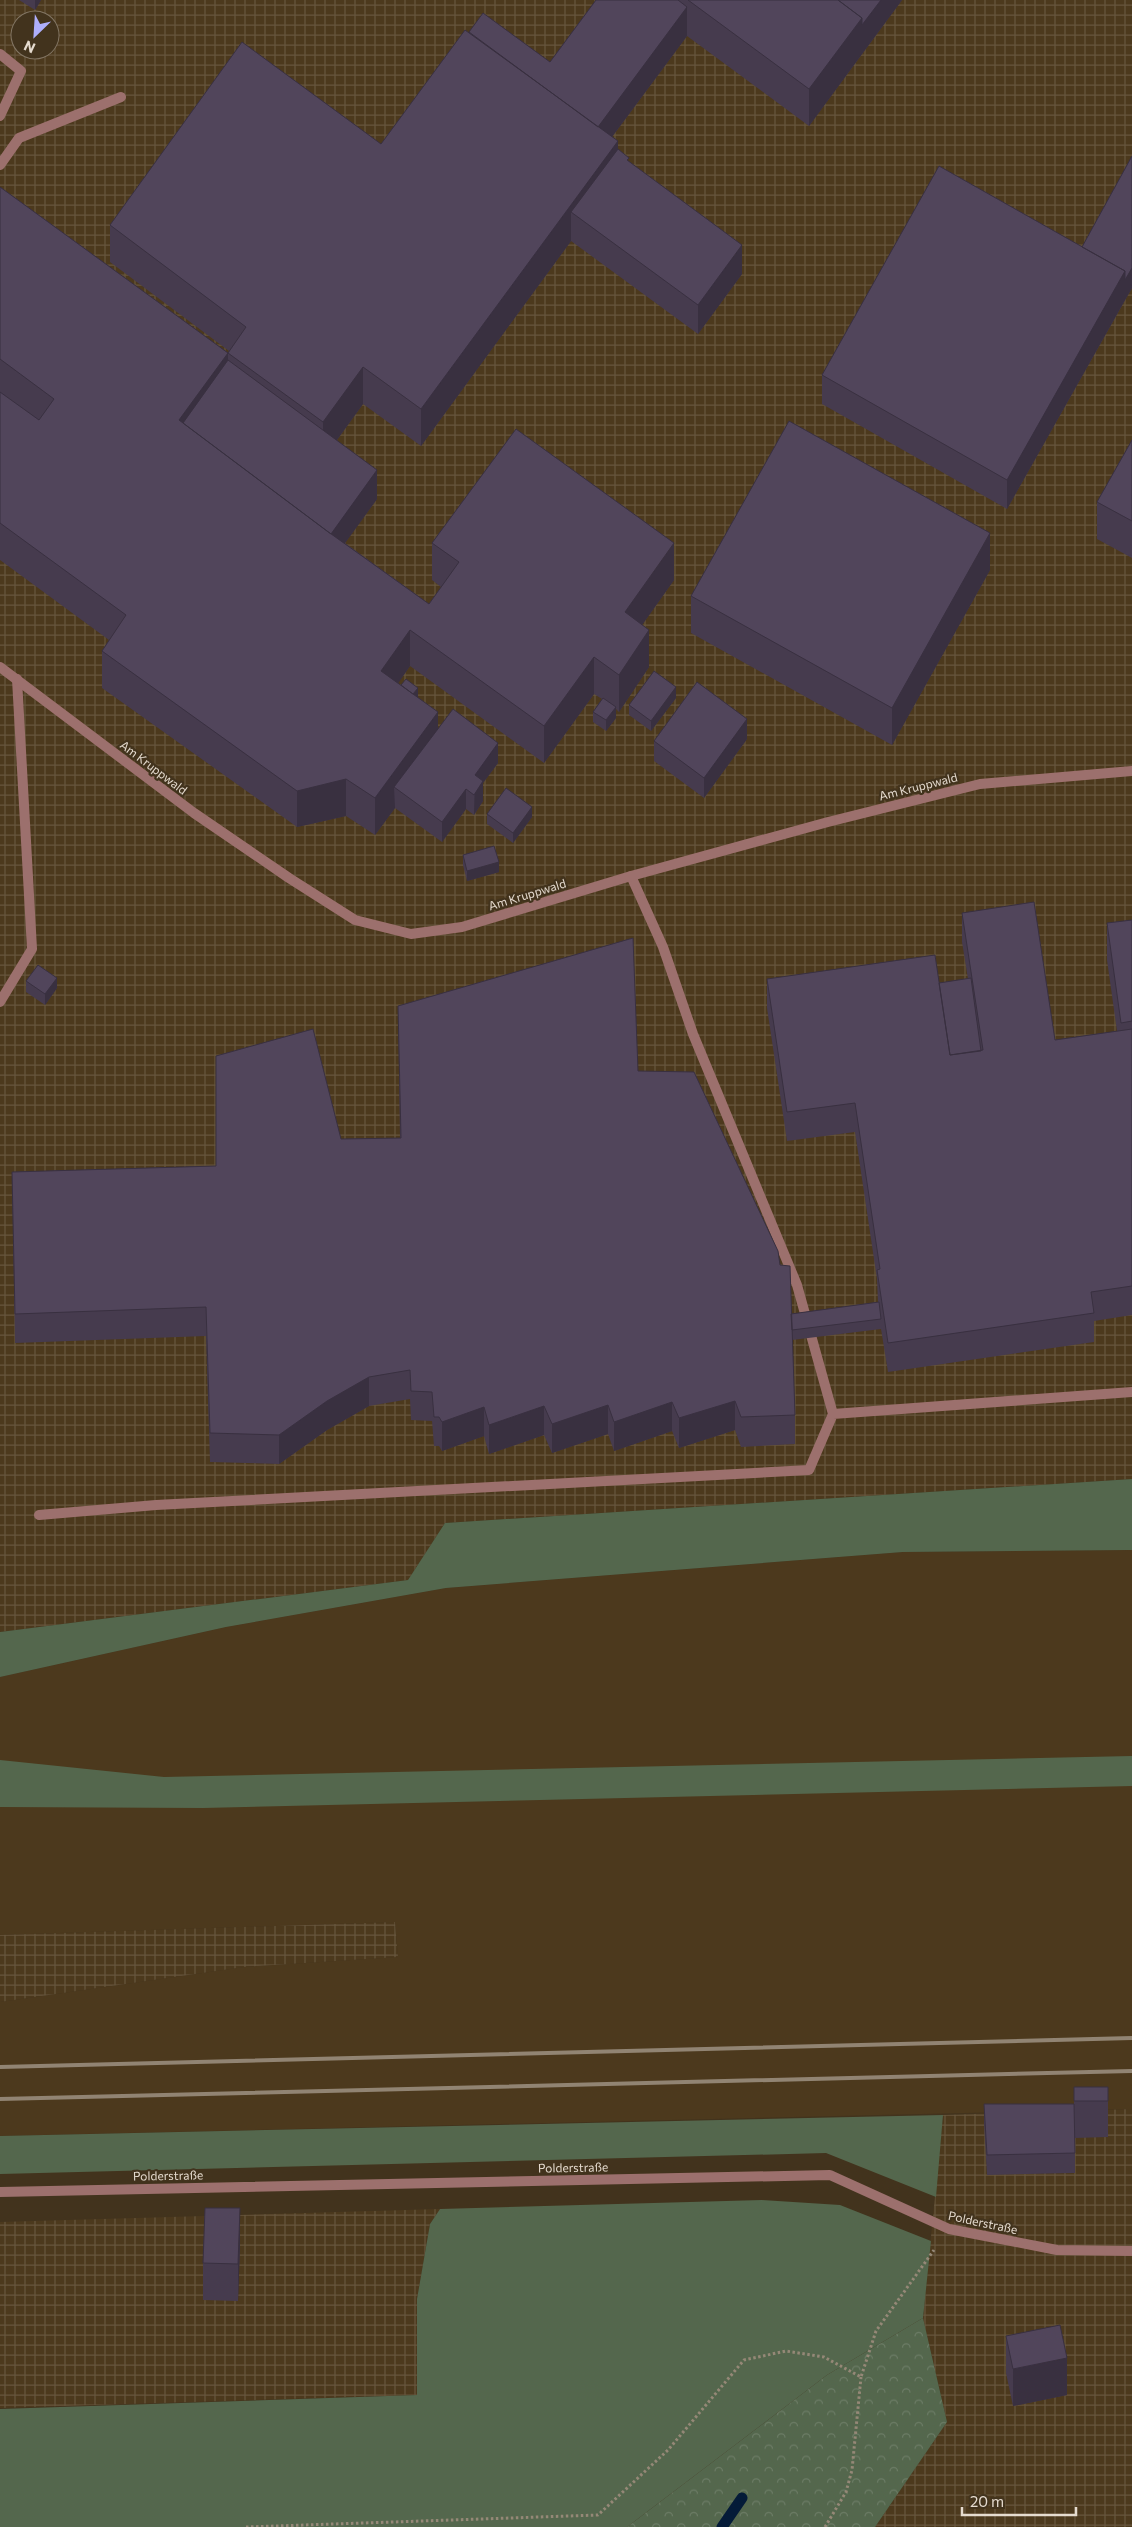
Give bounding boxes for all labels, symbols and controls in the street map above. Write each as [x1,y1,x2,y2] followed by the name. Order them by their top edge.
[10,10,60,60] north arrow
[21,37,38,57] text: N
[118,737,190,797] street label: Am Kruppwald
[877,769,959,803] street label: Am Kruppwald
[487,876,568,912] street label: Am Kruppwald
[538,2159,608,2175] street label: Polderstraße
[133,2167,203,2183] street label: Polderstraße
[947,2208,1019,2236] street label: Polderstraße
[962,2484,1076,2516] scale bar
[970,2492,1004,2510] text: 20 m

